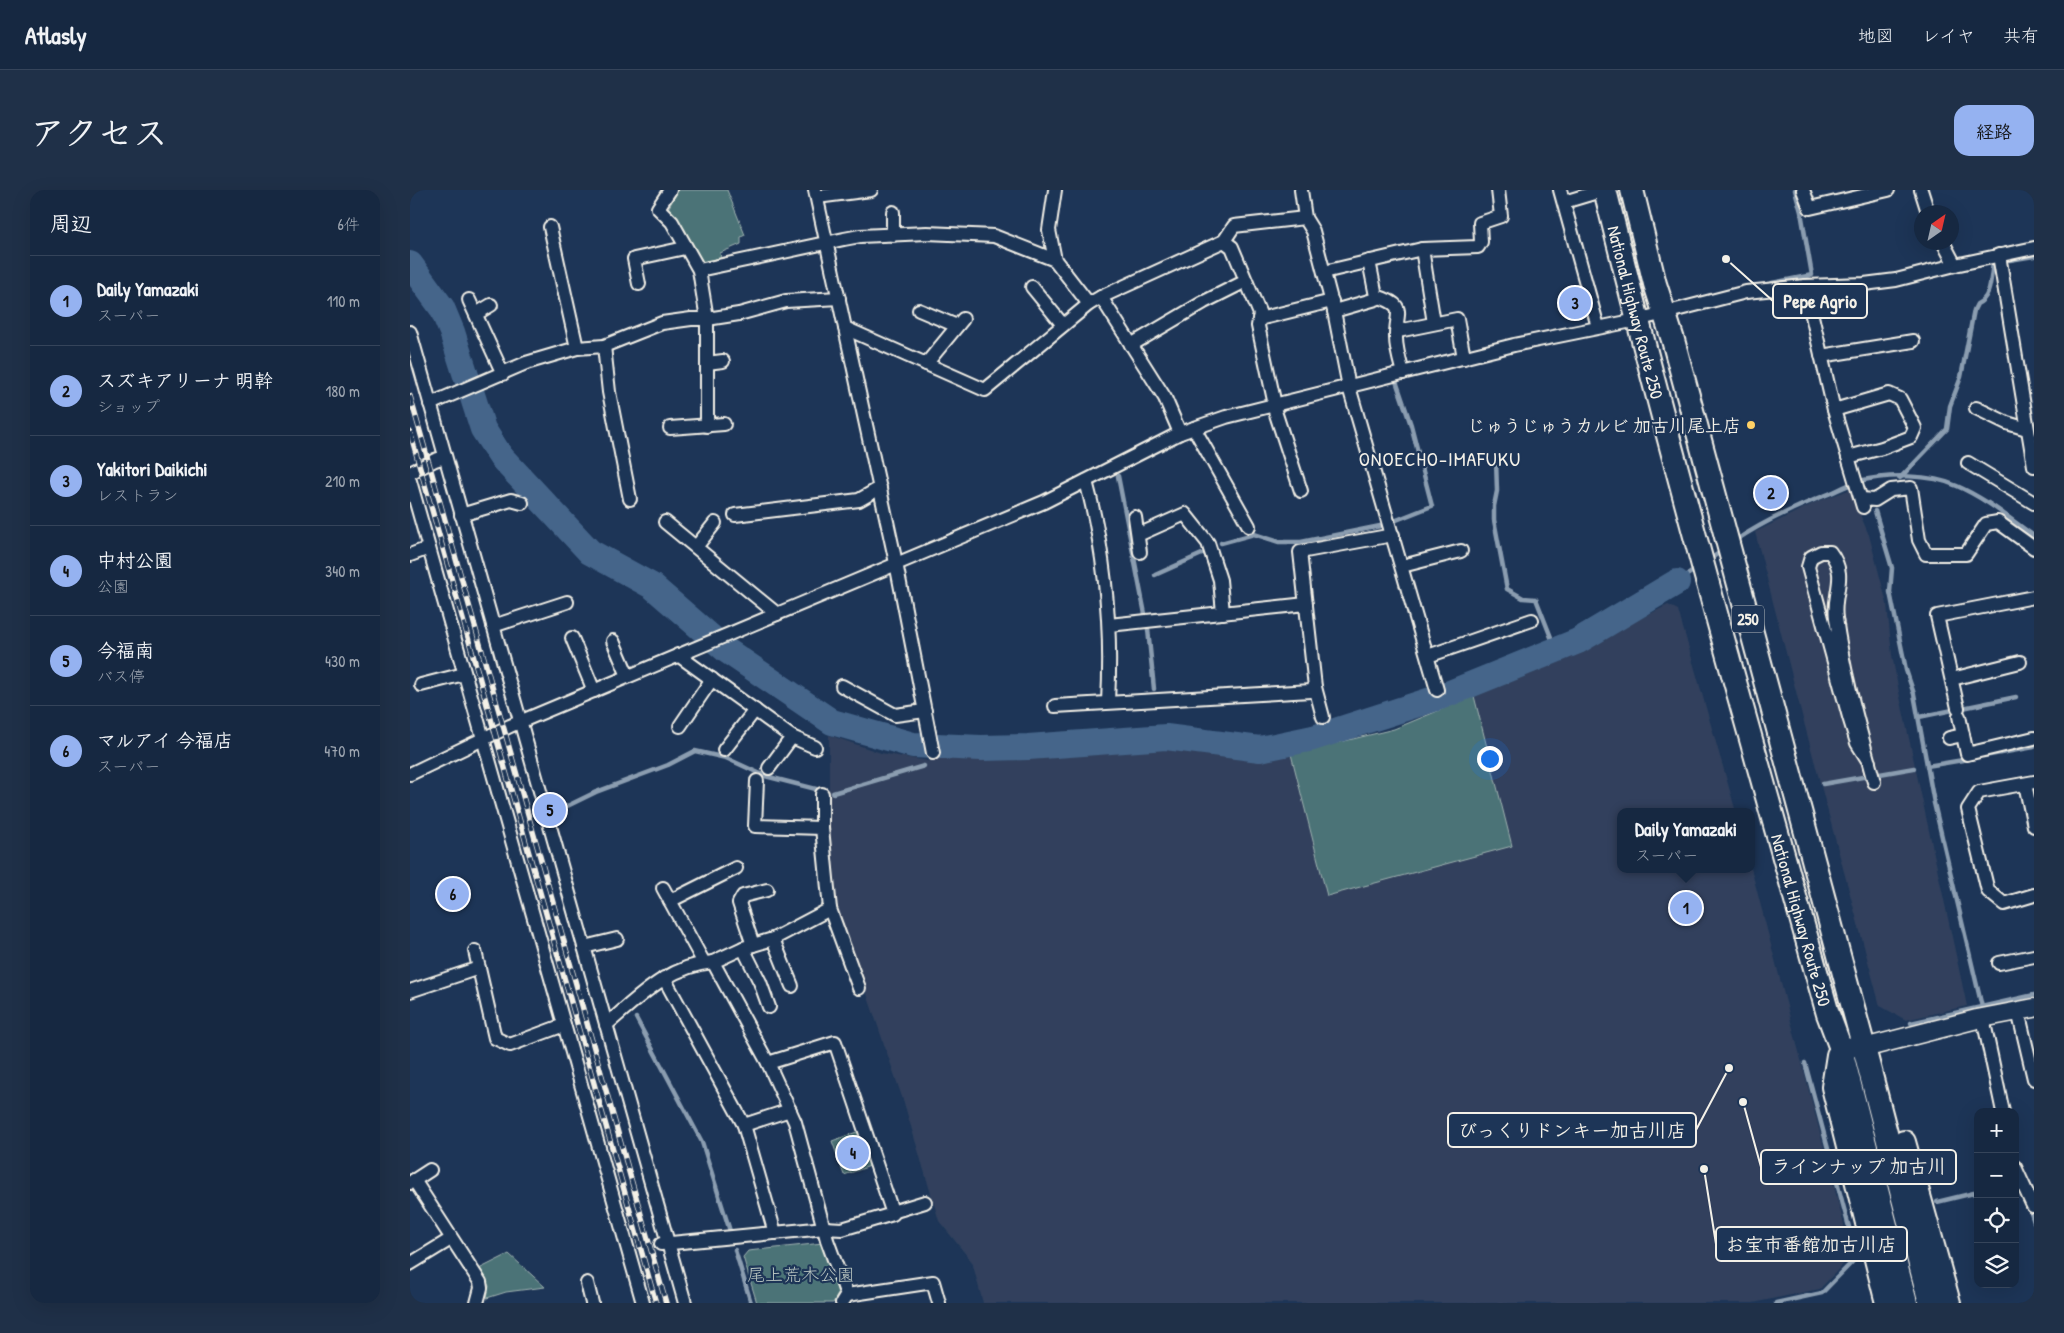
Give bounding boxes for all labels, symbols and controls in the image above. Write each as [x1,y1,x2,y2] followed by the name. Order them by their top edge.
[25,19,87,51] text: Atlasly
[1858,23,1894,48] text: 地図
[1922,23,1975,48] text: レイヤ
[2003,23,2039,48] text: 共有
[1954,105,2034,156] button: 経路
[30,109,168,156] text: アクセス
[1914,205,1959,250] north arrow
[50,209,92,238] text: 周辺
[338,213,360,235] text: 6件
[1602,223,1670,401] street label: National Highway Route 250
[97,276,199,302] text: Daily Yamazaki
[1559,284,1591,322] pin: 3
[1773,284,1867,318] callout: Pepe Agrio
[1783,288,1857,315] text: Pepe Agrio
[63,290,69,312] text: 1
[327,290,360,312] text: 110 m
[97,304,160,326] text: スーパー
[97,367,273,393] text: スズキアリーナ 明幹
[62,380,70,402] text: 2
[326,380,360,402] text: 180 m
[97,395,160,417] text: ショップ
[1467,413,1741,438] place label: じゅうじゅうカルビ 加古川尾上店
[1745,419,1757,431] marker: じゅうじゅうカルビ 加古川尾上店
[1359,445,1521,472] district label: ONOECHO-IMAFUKU
[97,456,208,482] text: Yakitori Daikichi
[62,470,70,492] text: 3
[325,470,360,492] text: 210 m
[1755,474,1787,512] pin: 2
[97,484,178,506] text: レストラン
[97,547,173,573] text: 中村公園
[63,560,69,582] text: 4
[325,560,360,582] text: 340 m
[97,575,129,597] text: 公園
[1732,606,1764,632] road number: 250
[97,637,154,663] text: 今福南
[63,650,69,672] text: 5
[325,650,360,672] text: 430 m
[97,665,145,687] text: バス停
[97,727,233,753] text: マルアイ 今福店
[63,740,69,762] text: 6
[324,740,360,762] text: 470 m
[1477,746,1503,772] your location
[97,755,160,777] text: スーパー
[534,791,566,829] pin: 5
[1617,808,1755,873] popup
[1635,816,1737,842] text: Daily Yamazaki
[1765,831,1838,1009] street label: National Highway Route 250
[1635,844,1698,866] text: スーパー
[437,875,469,913] pin: 6
[1670,889,1702,927] pin: 1
[1974,1108,2019,1288] map controls
[1974,1108,2019,1153] button: +
[1448,1113,1696,1147] callout: びっくりドンキー加古川店
[1458,1117,1686,1143] text: びっくりドンキー加古川店
[837,1134,869,1172] pin: 4
[1761,1150,1956,1184] callout: ラインナップ 加古川
[1772,1153,1947,1179] text: ラインナップ 加古川
[1974,1153,2019,1198] button: −
[1974,1198,2019,1243] button: locate
[1716,1227,1907,1261] callout: お宝市番館加古川店
[1725,1231,1897,1257] text: お宝市番館加古川店
[1974,1243,2019,1288] button: layers
[747,1262,855,1287] park label: 尾上荒木公園

